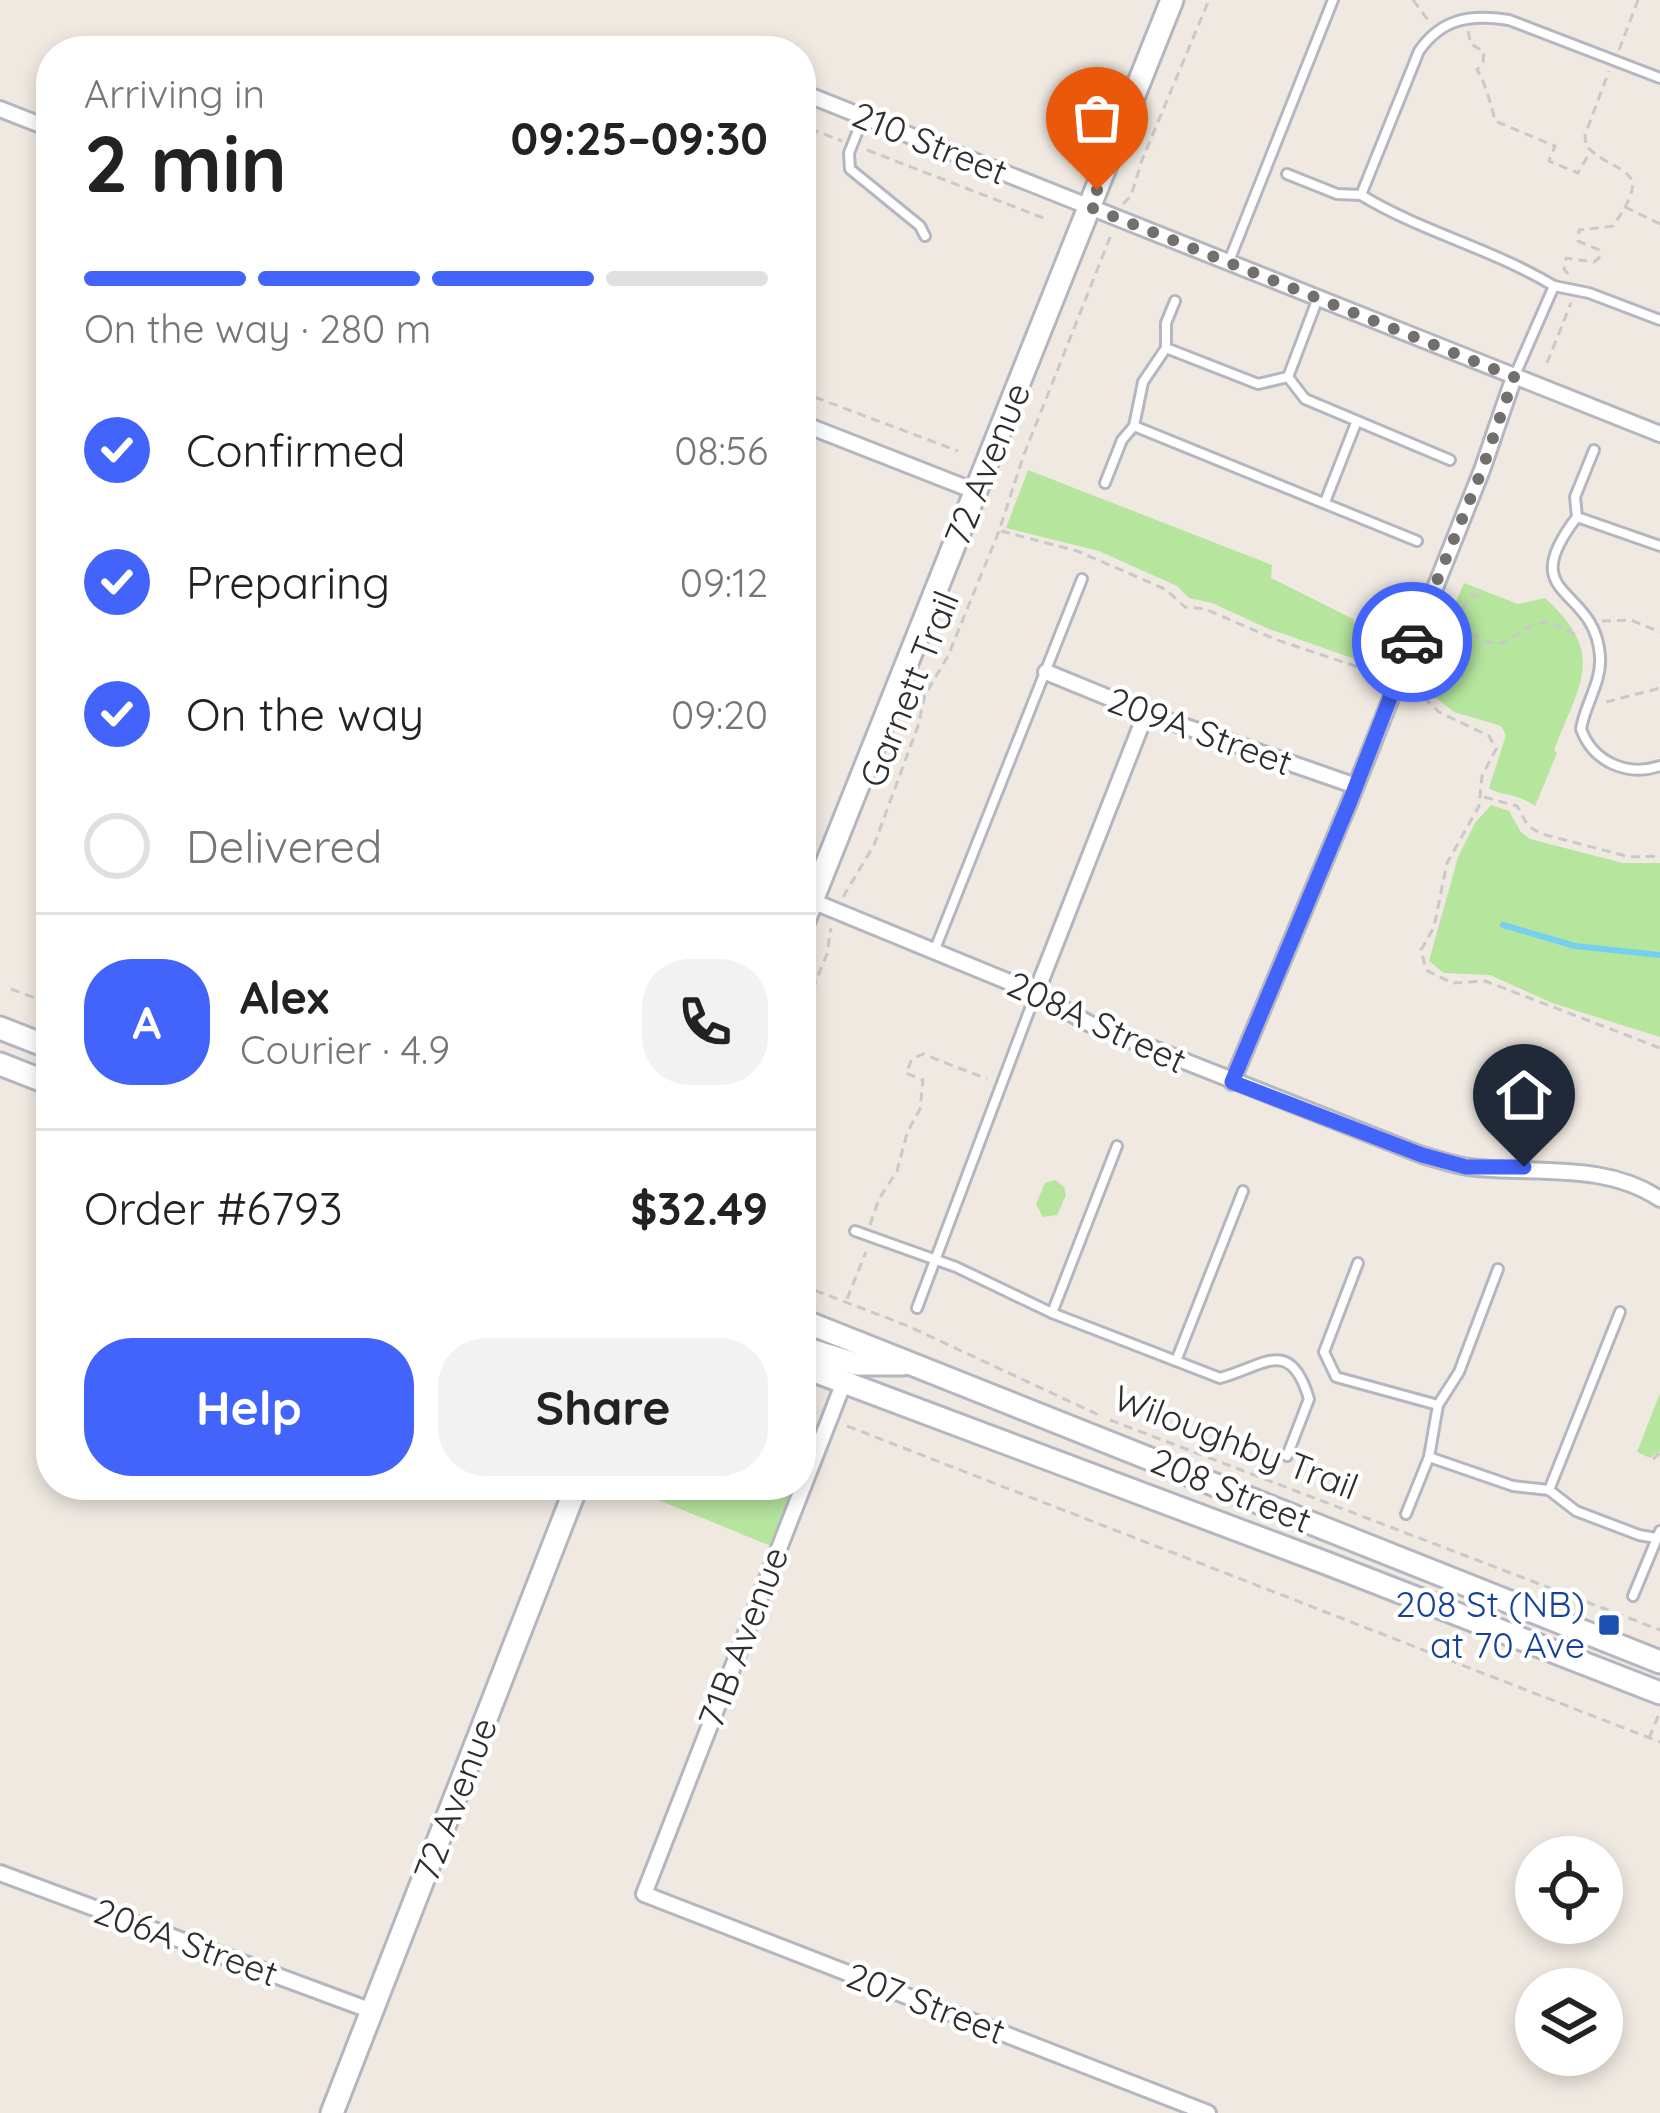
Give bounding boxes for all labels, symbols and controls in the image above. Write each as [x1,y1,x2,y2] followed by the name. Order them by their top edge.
[1046,67,1148,190] pin
[84,69,265,118] text: Arriving in
[1064,85,1130,151] icon: bag
[846,91,1014,194] street label: 210 Street
[511,110,768,166] text: 09:25–09:30
[84,114,287,212] text: 2 min
[84,304,431,353] text: On the way · 280 m
[934,376,1039,552] street label: 72 Avenue
[84,417,150,483] icon: check
[186,422,405,478] text: Confirmed
[674,426,768,475] text: 08:56
[84,549,150,615] icon: check
[186,554,390,610] text: Preparing
[680,558,768,607] text: 09:12
[1352,582,1472,702] courier
[849,584,968,793] street label: Garnett Trail
[1379,609,1445,675] icon: car
[1102,676,1299,785] street label: 209A Street
[84,681,150,747] icon: check
[186,686,424,742] text: On the way
[671,690,768,739] text: 09:20
[186,818,382,874] text: Delivered
[642,959,768,1085] button: phone
[1001,961,1194,1083] street label: 208A Street
[240,969,329,1025] text: Alex
[133,994,161,1050] text: A
[240,1025,450,1074] text: Courier · 4.9
[1473,1044,1575,1167] pin
[1491,1062,1557,1128] icon: home
[84,1180,343,1236] text: Order #6793
[630,1180,768,1236] text: $32.49
[84,1338,414,1476] button: Help
[438,1338,768,1476] button: Share
[1108,1374,1365,1509] street label: Wiloughby Trail
[1144,1437,1318,1542] street label: 208 Street
[688,1540,798,1734] street label: 71B Avenue
[1396,1581,1585,1667] place label: 208 St (NB) at 70 Ave
[1596,1612,1622,1638] marker: 208 St (NB) at 70 Ave
[403,1711,506,1887] street label: 72 Avenue
[1515,1836,1623,2076] map controls
[1515,1836,1623,1944] button: locate
[88,1888,284,1996] street label: 206A Street
[841,1952,1012,2053] street label: 207 Street
[1515,1968,1623,2076] button: layers

